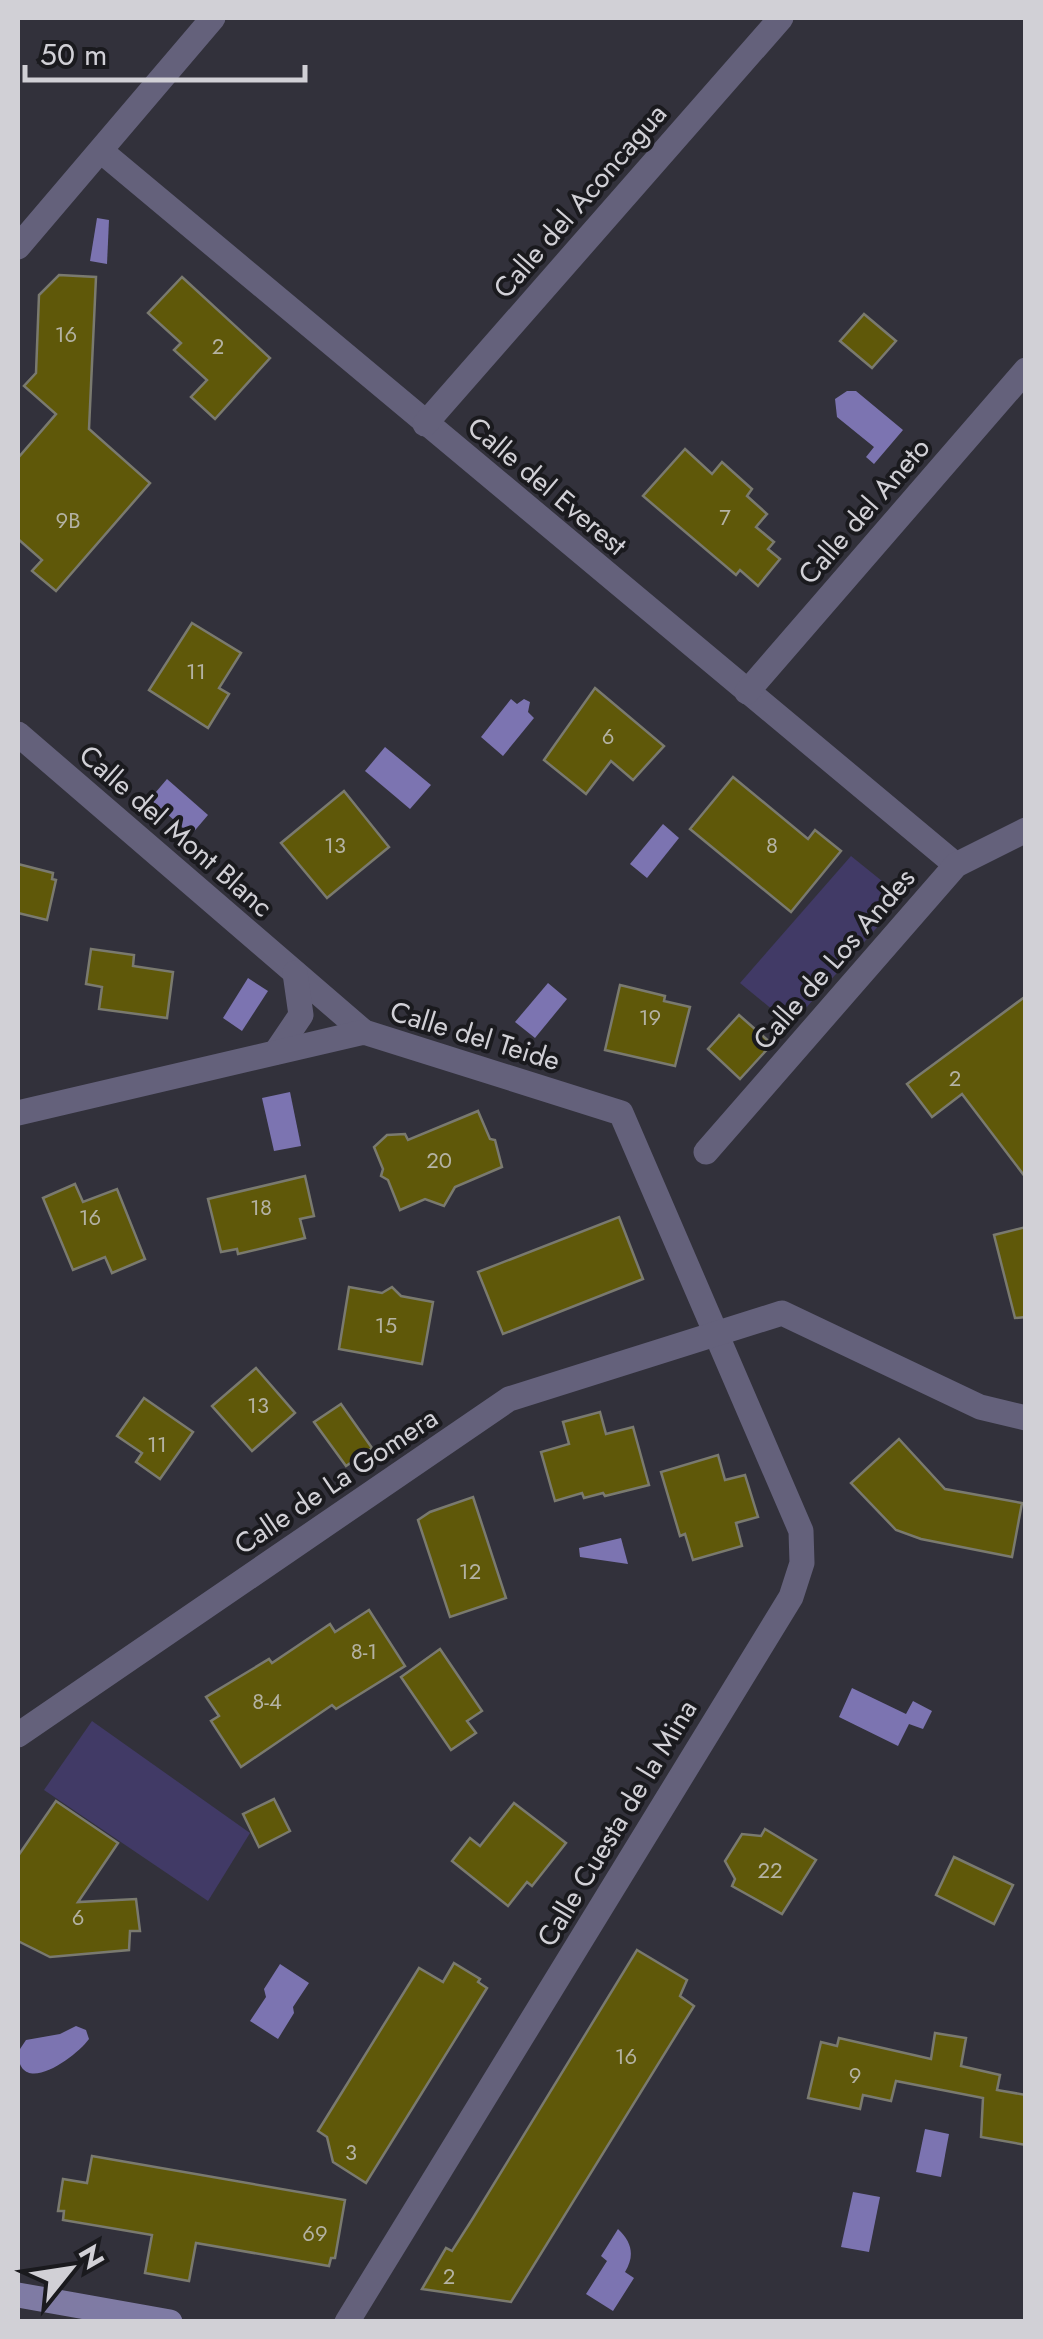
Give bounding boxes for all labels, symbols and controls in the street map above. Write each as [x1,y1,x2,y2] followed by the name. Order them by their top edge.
[25,20,305,82] scale bar
[40,33,107,76] text: 50 m
[484,95,676,307] street label: Calle del Aconcagua
[55,318,77,350] house number: 16
[212,330,224,362] house number: 2
[458,407,636,565] street label: Calle del Everest
[788,428,940,594] street label: Calle del Aneto
[719,501,731,533] house number: 7
[56,504,80,536] house number: 9B
[186,655,206,687] house number: 11
[602,720,614,752] house number: 6
[70,735,282,927] street label: Calle del Mont Blanc
[324,829,346,861] house number: 13
[766,829,778,861] house number: 8
[743,859,925,1059] street label: Calle de Los Andes
[385,991,565,1081] street label: Calle del Teide
[639,1001,661,1033] house number: 19
[949,1062,961,1094] house number: 2
[426,1144,452,1176] house number: 20
[250,1191,272,1223] house number: 18
[79,1201,101,1233] house number: 16
[375,1309,397,1341] house number: 15
[247,1389,269,1421] house number: 13
[226,1397,446,1565] street label: Calle de La Gomera
[147,1428,167,1460] house number: 11
[459,1555,481,1587] house number: 12
[351,1635,377,1667] house number: 8-1
[252,1685,282,1717] house number: 8-4
[527,1692,707,1954] street label: Calle Cuesta de la Mina
[757,1854,783,1886] house number: 22
[72,1901,84,1933] house number: 6
[615,2040,637,2072] house number: 16
[849,2059,861,2091] house number: 9
[345,2136,357,2168] house number: 3
[302,2217,328,2249] house number: 69
[20,2219,120,2319] north arrow
[68,2237,115,2277] text: N
[443,2260,455,2292] house number: 2

